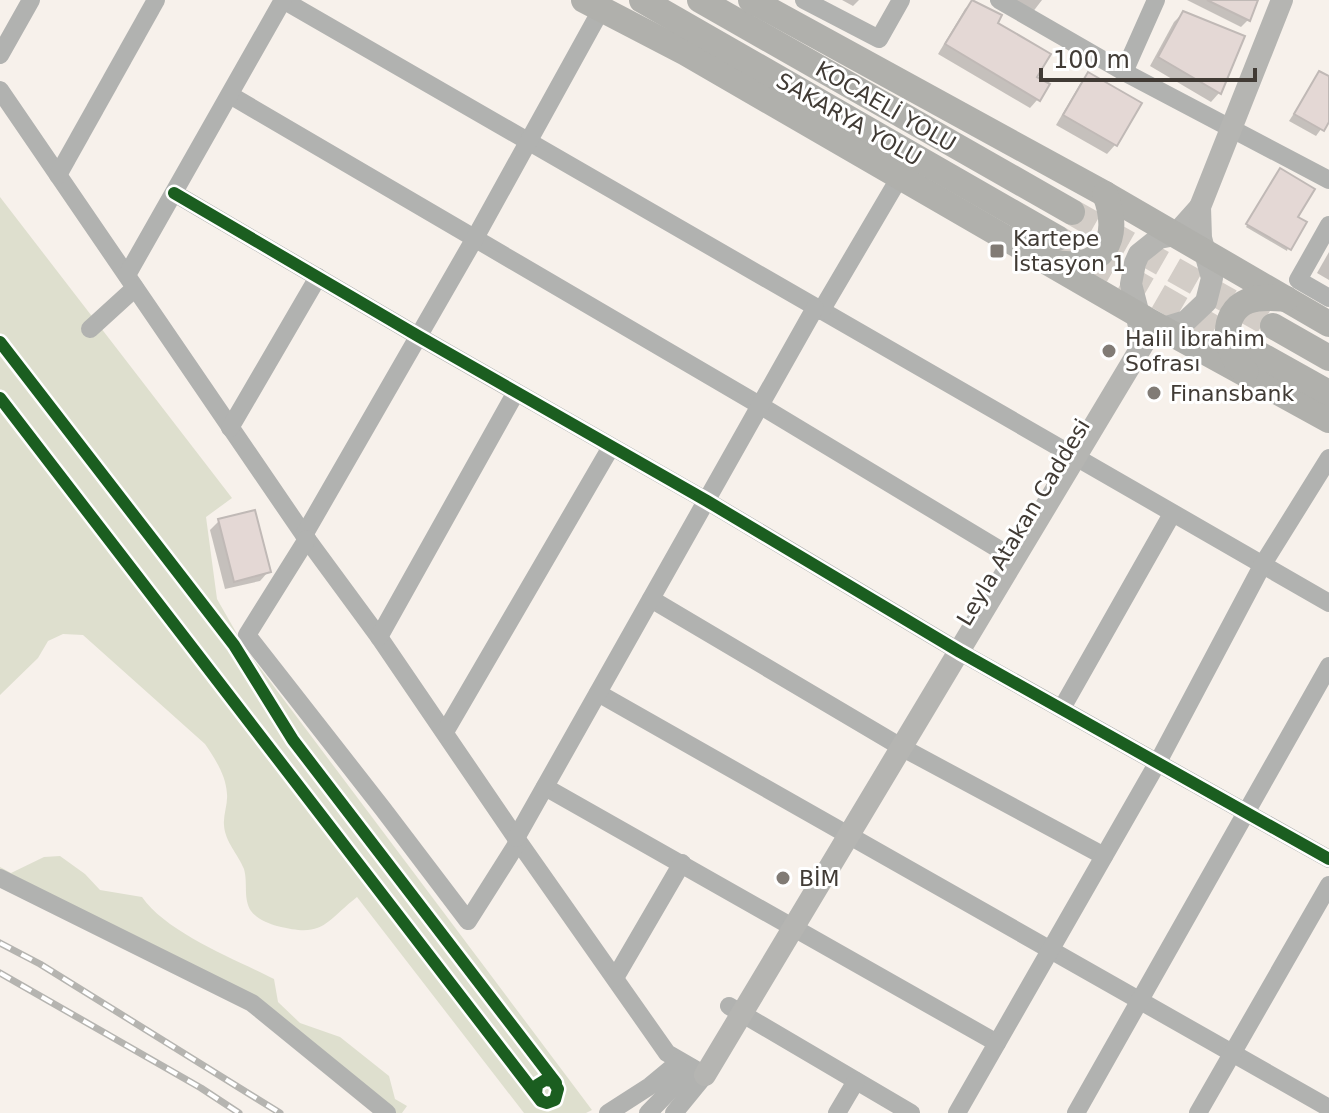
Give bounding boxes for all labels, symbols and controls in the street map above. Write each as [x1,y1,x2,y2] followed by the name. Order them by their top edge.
[1041,32,1255,82] scale bar
[1053,46,1130,74] text: 100 m
[811,56,960,157] street label: KOCAELİ YOLU
[772,68,926,171] street label: SAKARYA YOLU
[1013,226,1126,276] place label: Kartepe İstasyon 1
[988,242,1006,260] marker: Kartepe İstasyon 1
[1125,326,1265,376] place label: Halil İbrahim Sofrası
[1100,342,1118,360] marker: Halil İbrahim Sofrası
[1170,381,1294,406] place label: Finansbank
[1145,384,1163,402] marker: Finansbank
[952,414,1095,630] street label: Leyla Atakan Caddesi
[799,866,840,891] place label: BİM
[774,869,792,887] marker: BİM

